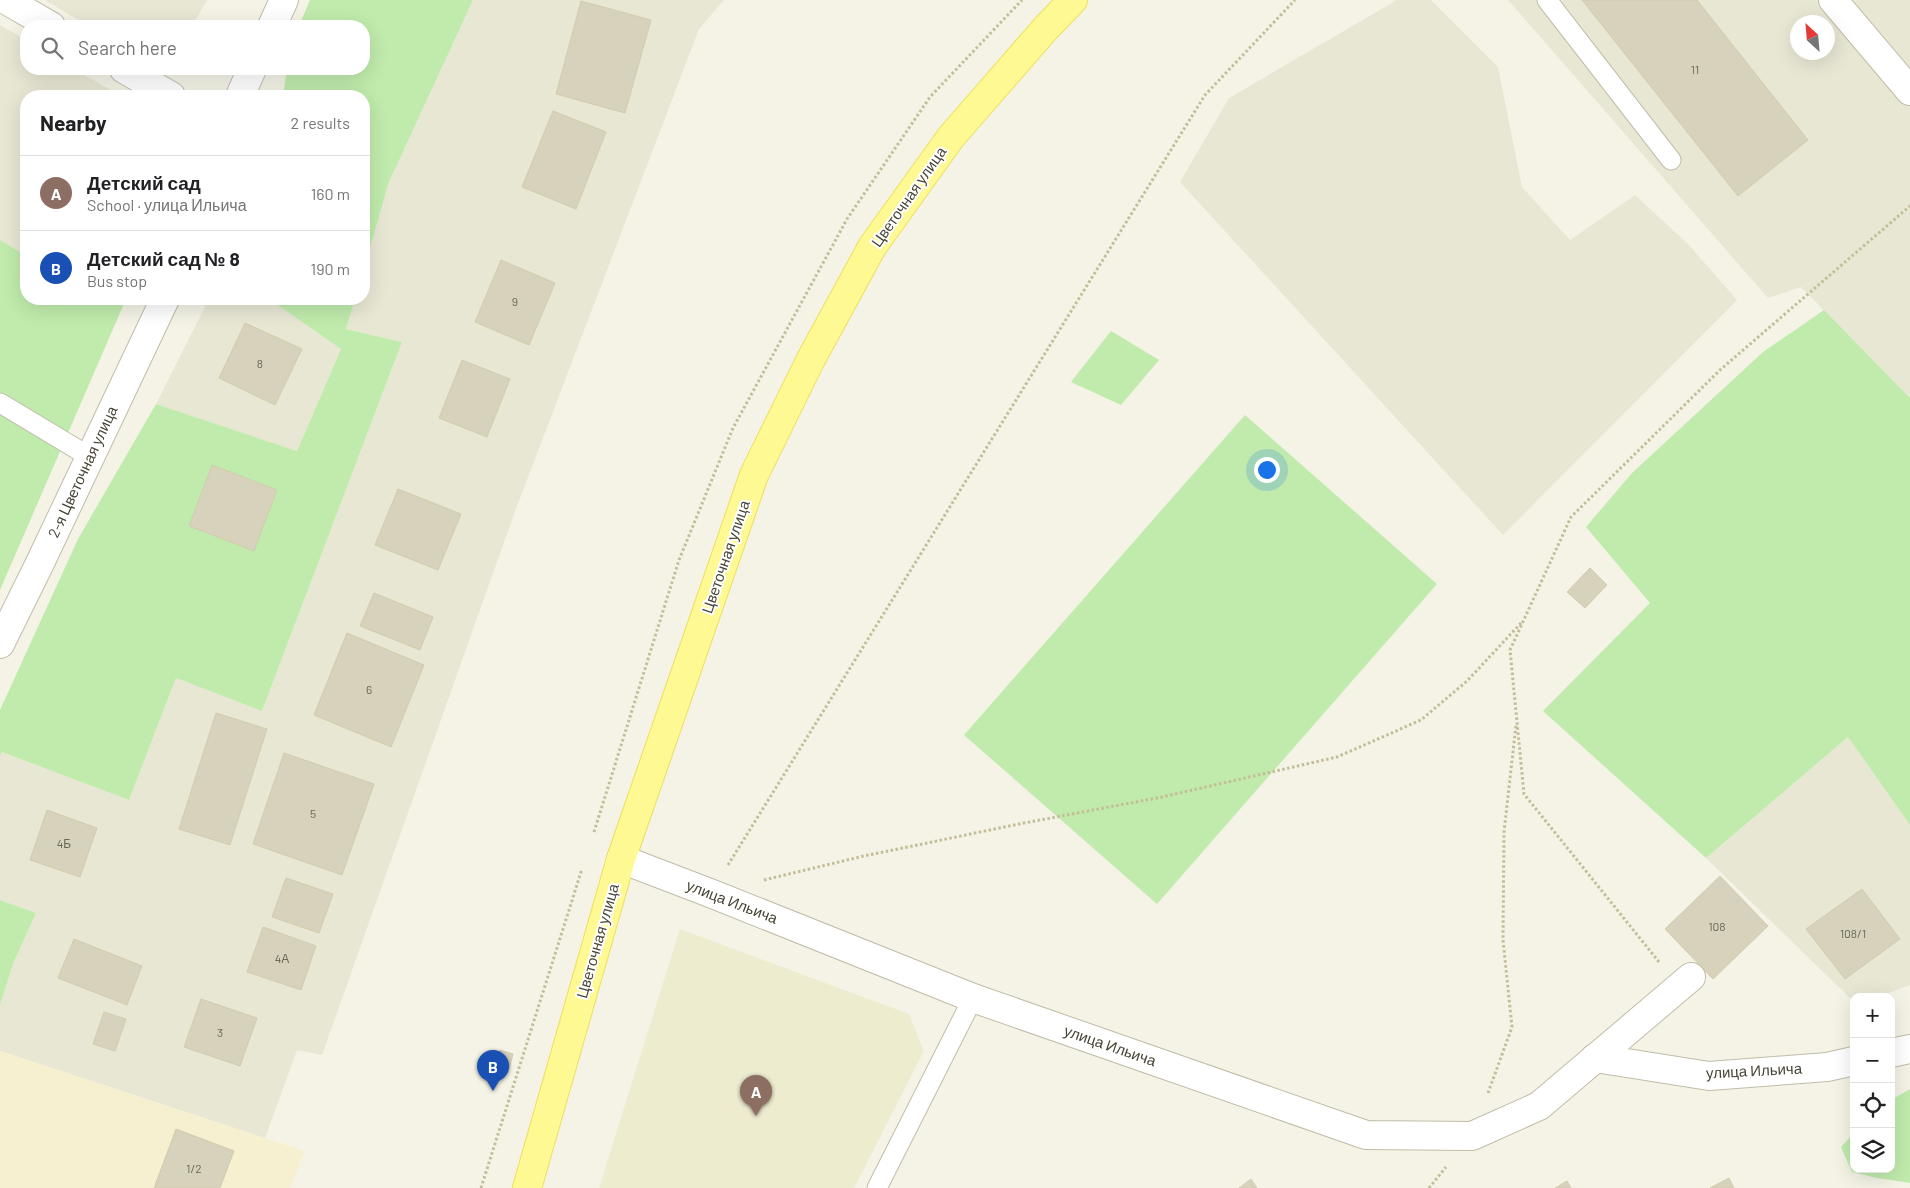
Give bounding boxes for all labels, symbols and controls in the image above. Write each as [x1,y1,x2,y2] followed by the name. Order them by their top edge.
[1790,15,1835,60] north arrow
[20,20,370,75] search box
[38,34,66,62] icon: search
[78,36,177,59] text: Search here
[1691,62,1699,76] house number: 11
[40,110,106,135] text: Nearby
[291,113,350,132] text: 2 results
[867,142,950,250] street label: Цветочная улица
[87,171,201,194] text: Детский сад
[51,184,61,203] text: A
[311,184,350,203] text: 160 m
[87,195,247,214] text: School · улица Ильича
[87,247,240,270] text: Детский сад № 8
[51,259,61,278] text: B
[311,259,350,278] text: 190 m
[87,271,147,290] text: Bus stop
[512,294,518,308] house number: 9
[257,356,263,370] house number: 8
[44,402,121,540] street label: 2-я Цветочная улица
[1254,457,1280,483] your location
[697,497,753,616] street label: Цветочная улица
[366,682,372,696] house number: 6
[310,806,316,820] house number: 5
[57,836,71,850] house number: 4Б
[684,875,781,927] street label: улица Ильича
[572,881,622,1000] street label: Цветочная улица
[1708,919,1726,933] house number: 108
[1840,926,1866,940] house number: 108/1
[275,951,289,965] house number: 4А
[1850,993,1895,1173] map controls
[1850,993,1895,1038] button: +
[1062,1021,1159,1069] street label: улица Ильича
[217,1025,223,1039] house number: 3
[1850,1038,1895,1083] button: −
[477,1050,509,1091] pin: B
[1705,1058,1803,1082] street label: улица Ильича
[740,1075,772,1116] pin: A
[1850,1083,1895,1128] button: locate
[1850,1128,1895,1173] button: layers
[186,1161,202,1175] house number: 1/2

